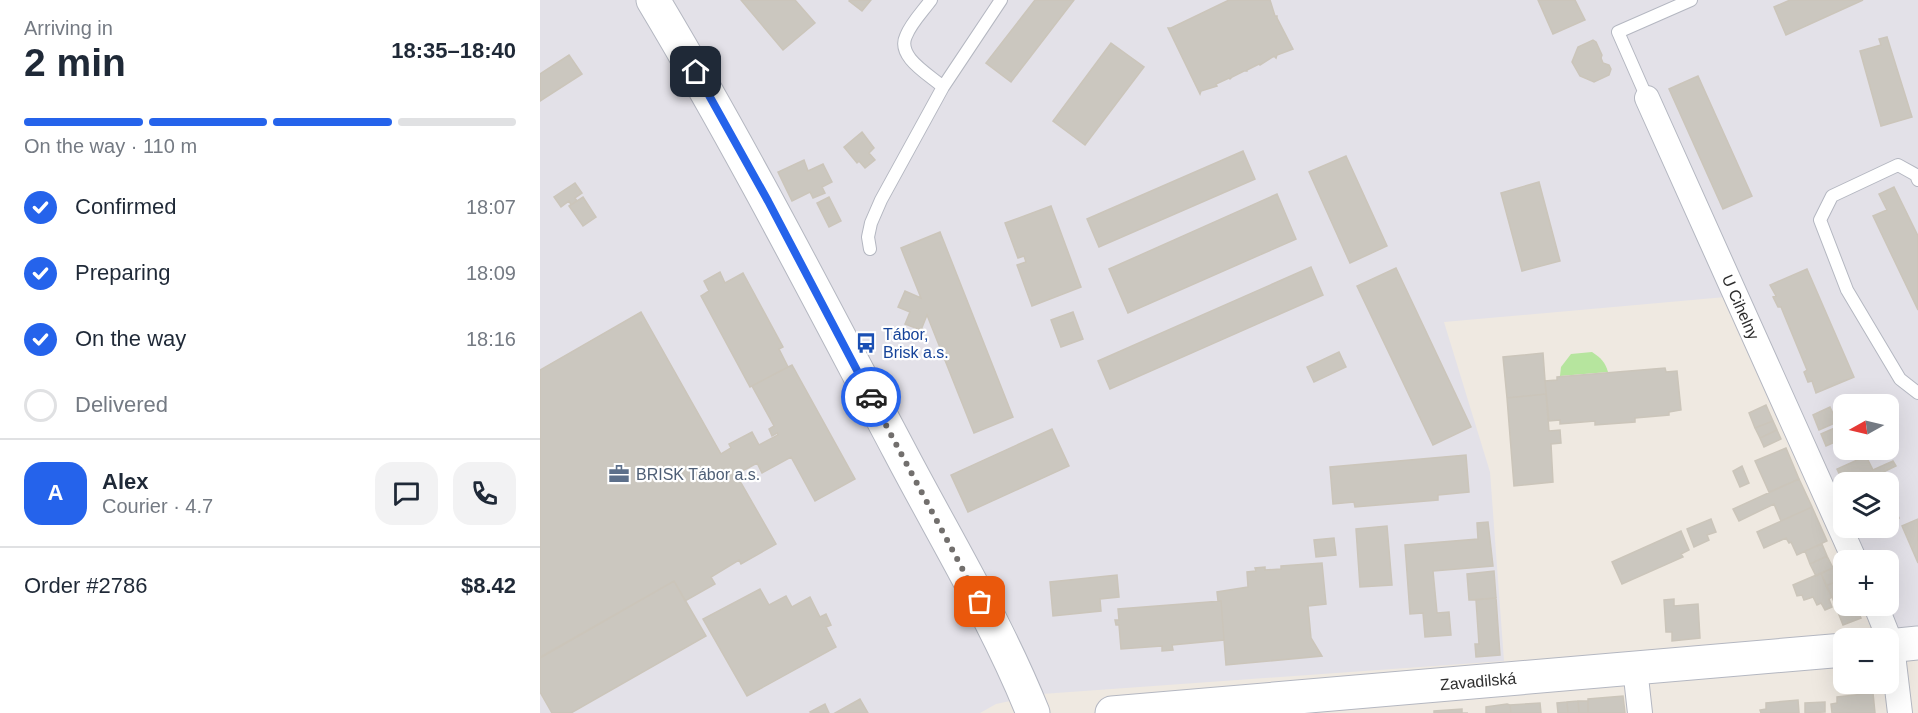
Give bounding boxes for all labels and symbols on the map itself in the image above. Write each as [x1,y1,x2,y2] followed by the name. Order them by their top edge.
[670,46,721,97] pin
[1719,272,1762,342] street label: U Cihelny
[883,326,949,361] place label: Tábor, Brisk a.s.
[854,331,878,355] bus stop icon: Tábor, Brisk a.s.
[841,367,901,427] courier
[1833,394,1899,460] north arrow
[607,462,631,486] office icon: BRISK Tábor a.s.
[636,466,760,483] place label: BRISK Tábor a.s.
[954,576,1005,627] pin
[1439,670,1517,693] street label: Zavadilská

